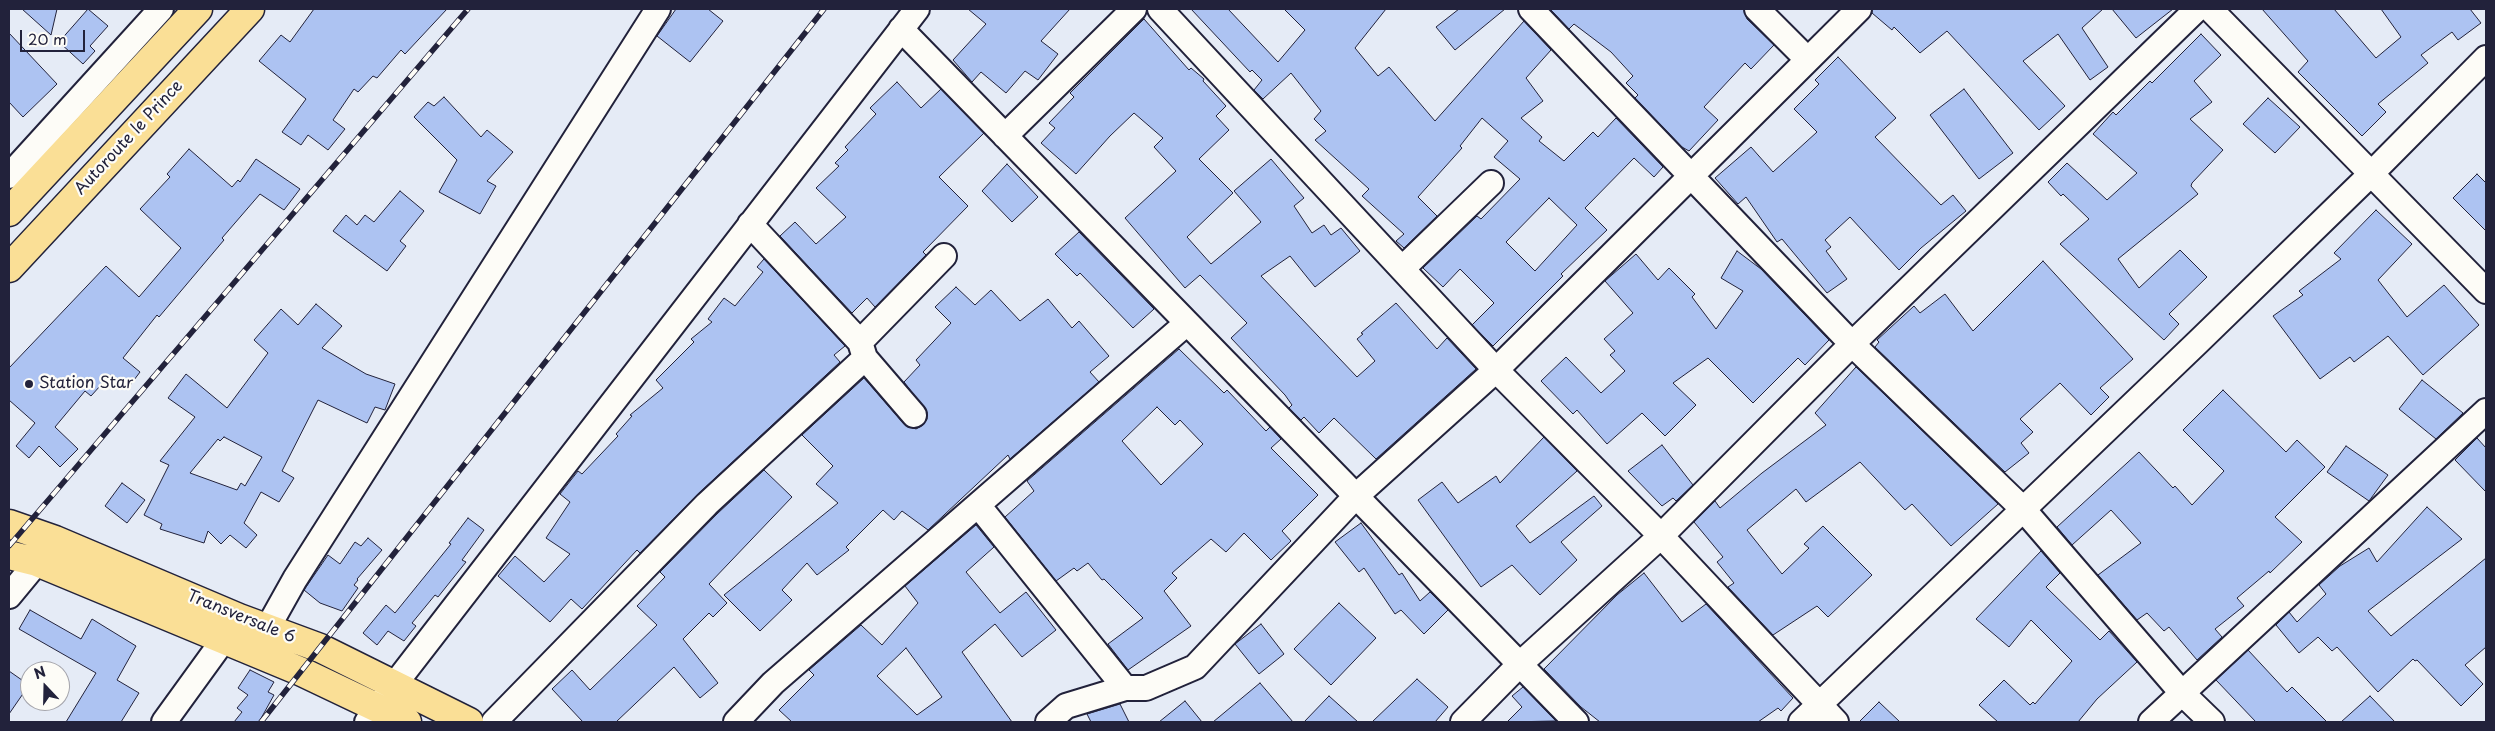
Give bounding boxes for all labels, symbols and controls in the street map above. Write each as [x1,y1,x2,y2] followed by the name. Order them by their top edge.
[22,20,88,52] scale bar
[28,27,67,50] text: 20 m
[71,77,187,199] street label: Autoroute le Prince
[39,374,133,394] place label: Station Star
[23,378,35,390] marker: Station Star
[184,587,298,647] street label: Transversale 6
[20,661,70,711] north arrow
[31,661,49,684] text: N

